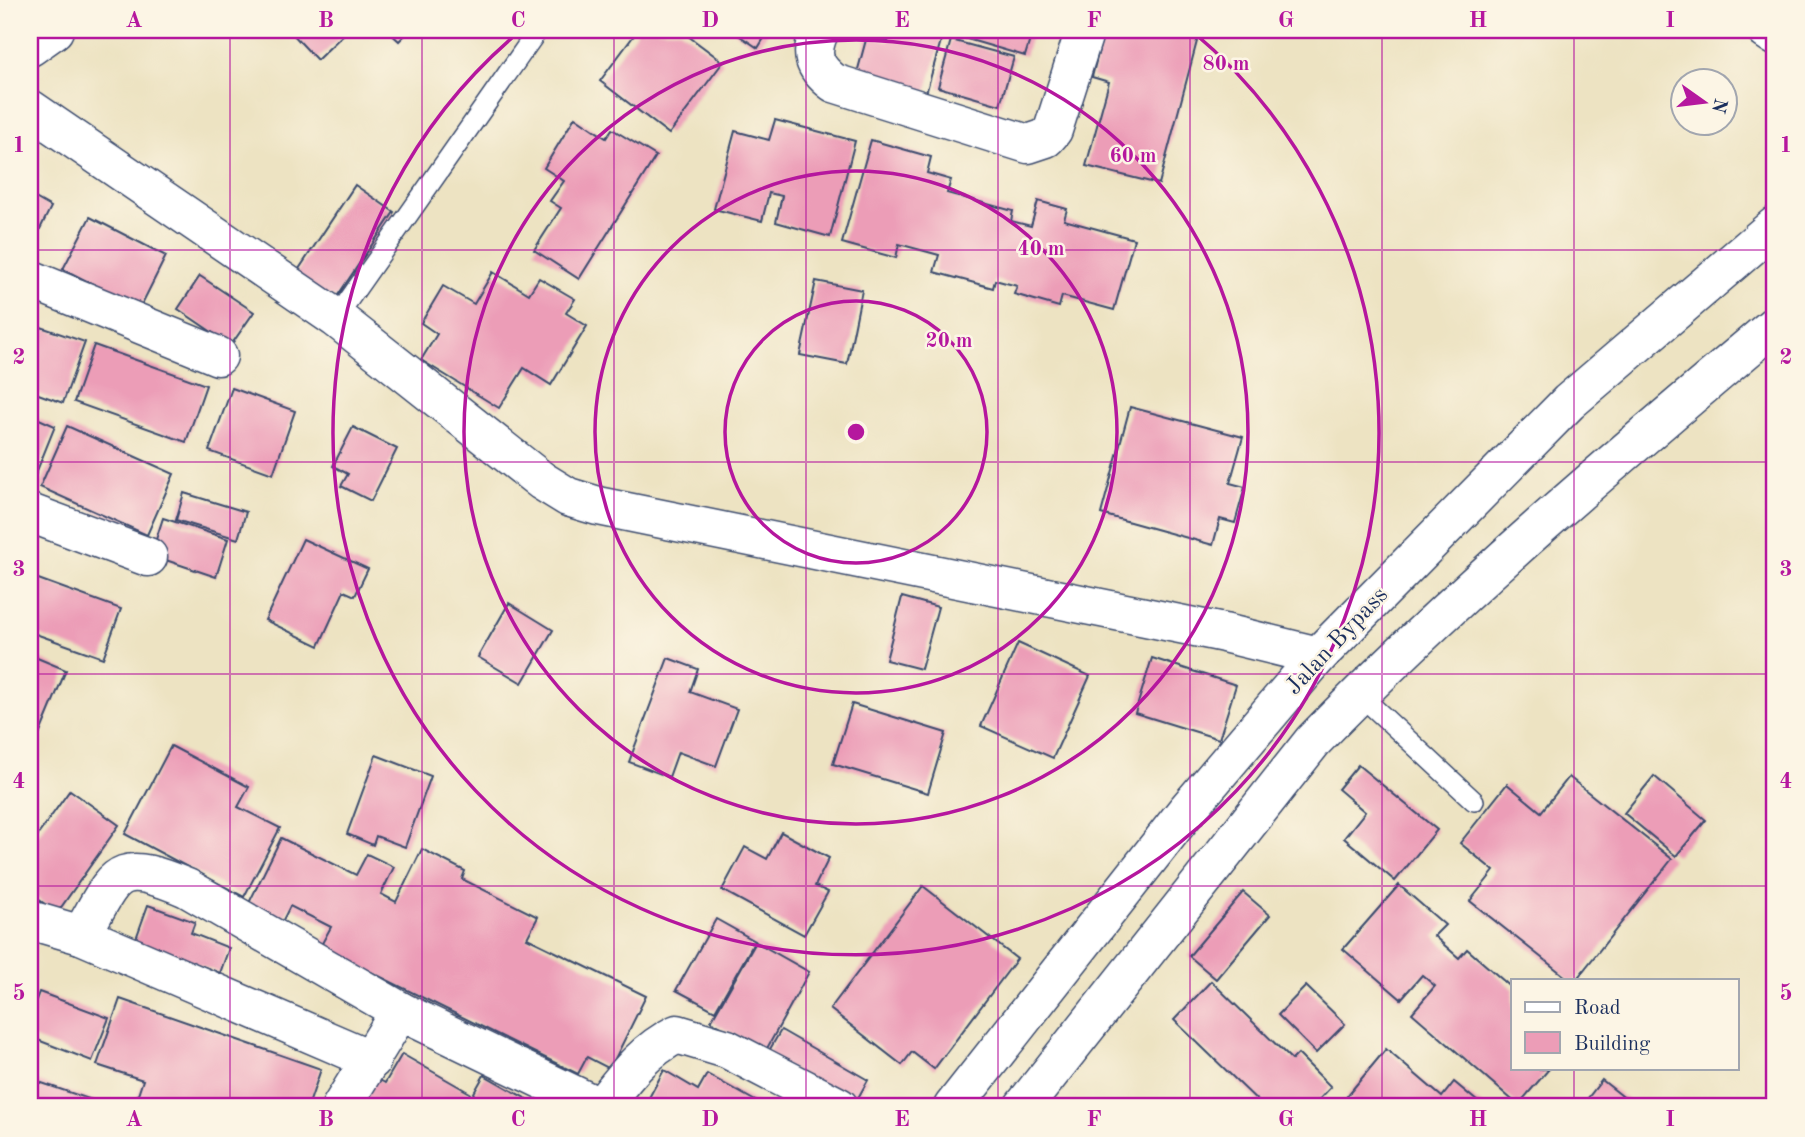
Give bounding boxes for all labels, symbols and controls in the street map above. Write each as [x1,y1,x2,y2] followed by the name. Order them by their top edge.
[125,9,143,32] text: A
[318,9,334,32] text: B
[510,9,526,32] text: C
[701,9,719,32] text: D
[894,9,910,32] text: E
[1086,9,1102,32] text: F
[1278,9,1294,32] text: G
[1469,9,1487,32] text: H
[1665,9,1675,32] text: I
[1202,54,1250,75] text: 80 m
[1668,66,1738,136] north arrow
[1707,96,1729,115] text: N
[12,134,26,157] text: 1
[1779,134,1793,157] text: 1
[1109,146,1157,167] text: 60 m
[1017,239,1065,260] text: 40 m
[925,331,973,352] text: 20 m
[12,346,26,369] text: 2
[1779,346,1793,369] text: 2
[844,420,868,444] centre of rings
[12,558,26,581] text: 3
[1779,558,1793,581] text: 3
[1282,583,1393,700] street label: Jalan Bypass
[12,770,26,793] text: 4
[1779,770,1793,793] text: 4
[1511,979,1738,1070] legend
[12,982,26,1005] text: 5
[1779,982,1793,1005] text: 5
[1574,998,1621,1019] text: Road
[1574,1034,1651,1055] text: Building
[125,1108,143,1131] text: A
[318,1108,334,1131] text: B
[510,1108,526,1131] text: C
[701,1108,719,1131] text: D
[894,1108,910,1131] text: E
[1086,1108,1102,1131] text: F
[1278,1108,1294,1131] text: G
[1469,1108,1487,1131] text: H
[1665,1108,1675,1131] text: I

